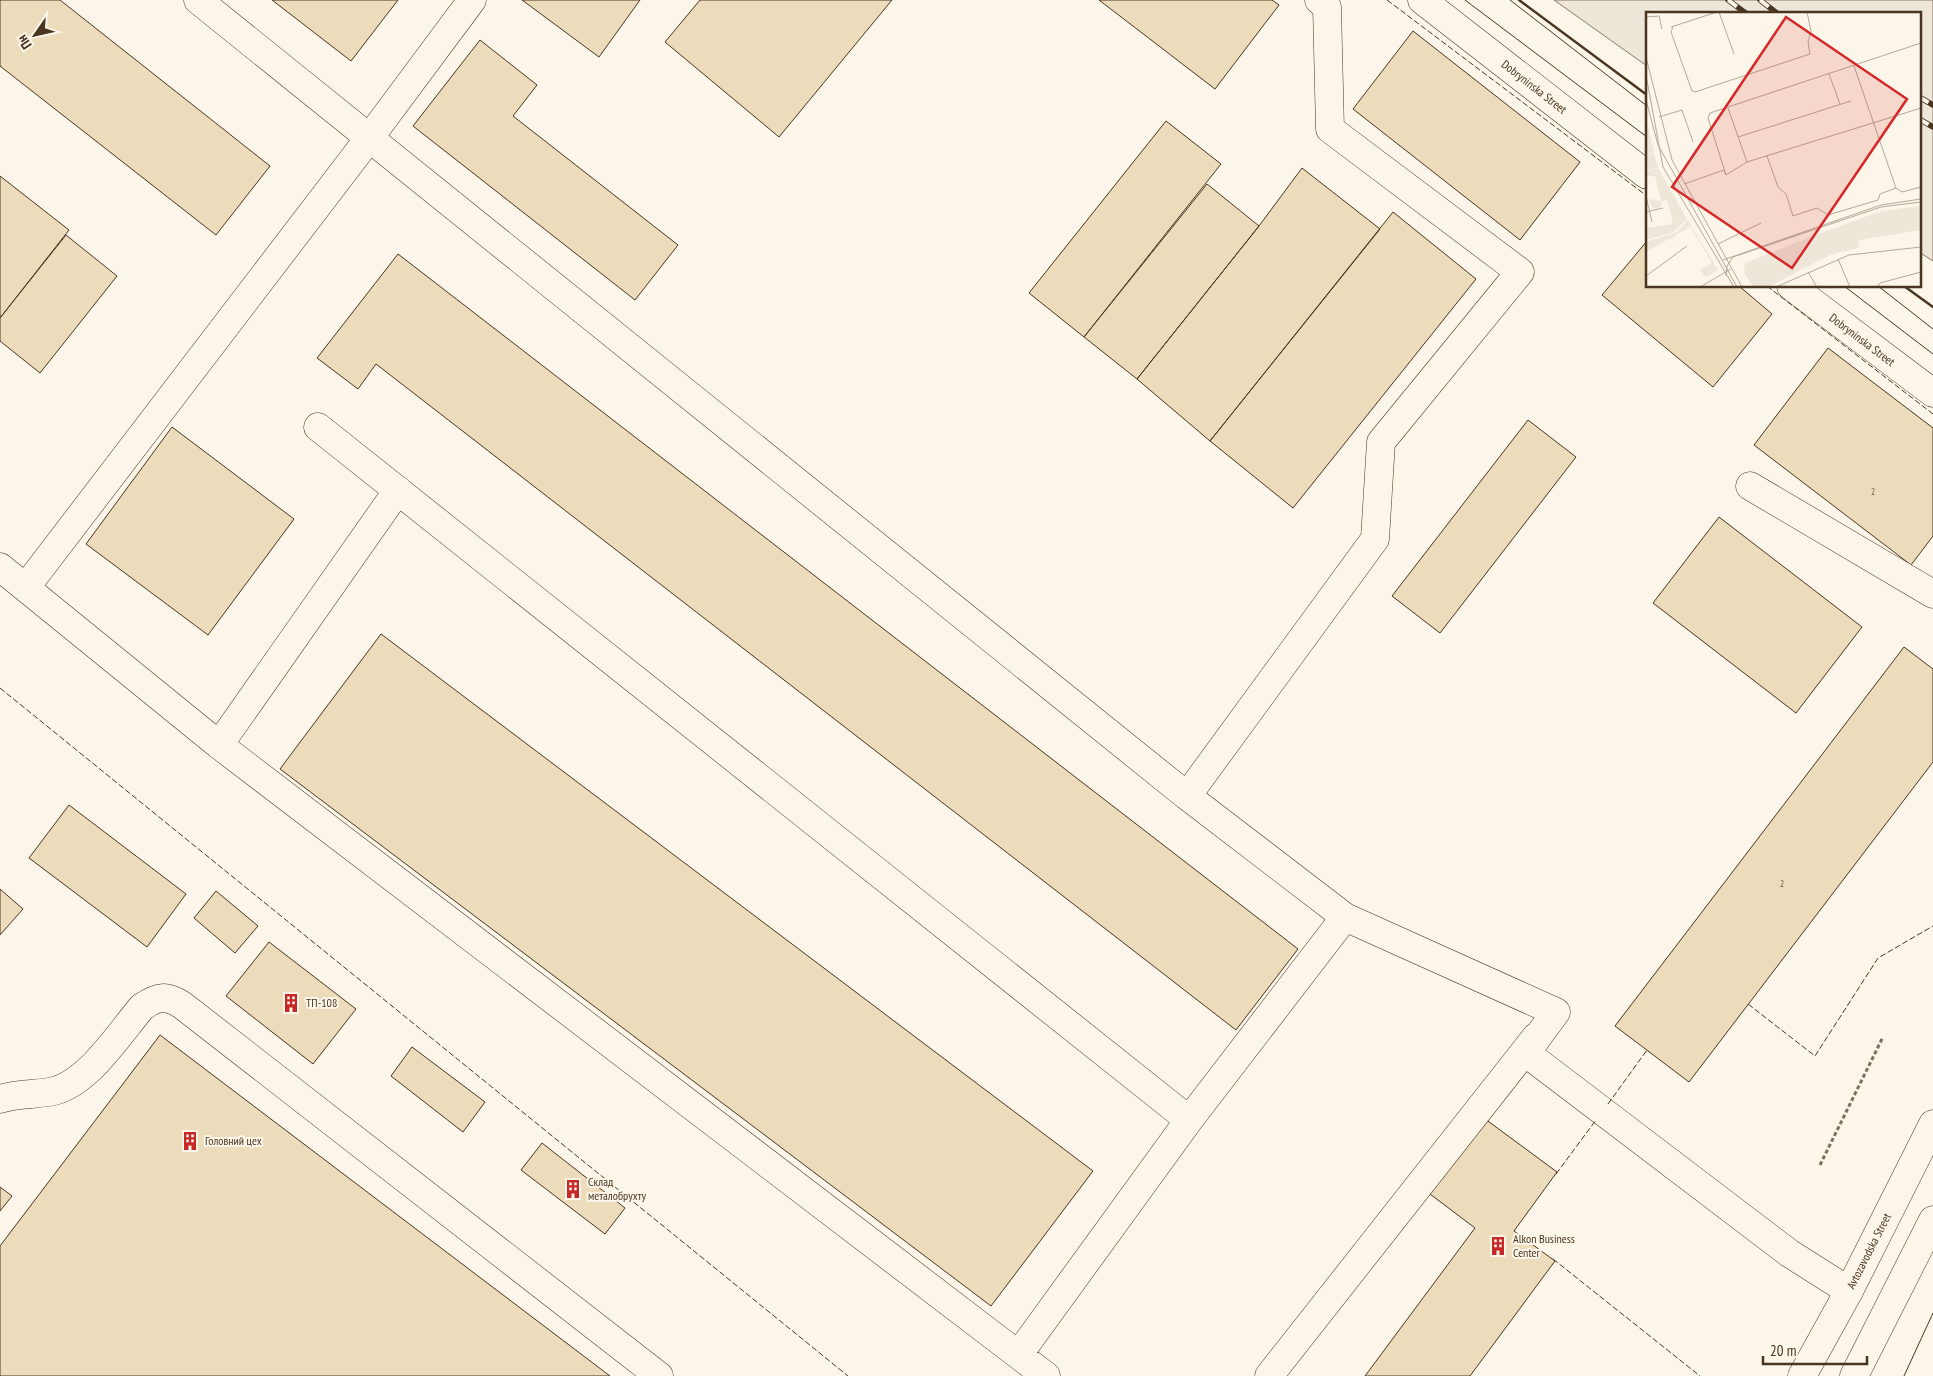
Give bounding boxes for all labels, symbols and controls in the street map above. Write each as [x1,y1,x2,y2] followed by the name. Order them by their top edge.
[10,10,60,60] north arrow
[1646,12,1920,288] inset map
[13,32,35,53] text: Пн
[1499,57,1570,117] street label: Dobryninska Street
[1826,310,1899,370] street label: Dobryninska Street
[1871,485,1875,498] house number: 2
[1780,877,1784,890] house number: 2
[280,992,302,1014] building icon: ТП-108
[306,995,337,1010] place label: ТП-108
[179,1130,201,1152] building icon: Головний цех
[205,1133,262,1148] place label: Головний цех
[588,1174,647,1203] place label: Склад металобрухту
[562,1178,584,1200] building icon: Склад металобрухту
[1843,1210,1894,1291] street label: Avtozavodska Street
[1513,1231,1575,1260] place label: Alkon Business Center
[1487,1235,1509,1257] building icon: Alkon Business Center
[1763,1334,1867,1366] scale bar
[1770,1341,1796,1360] text: 20 m

